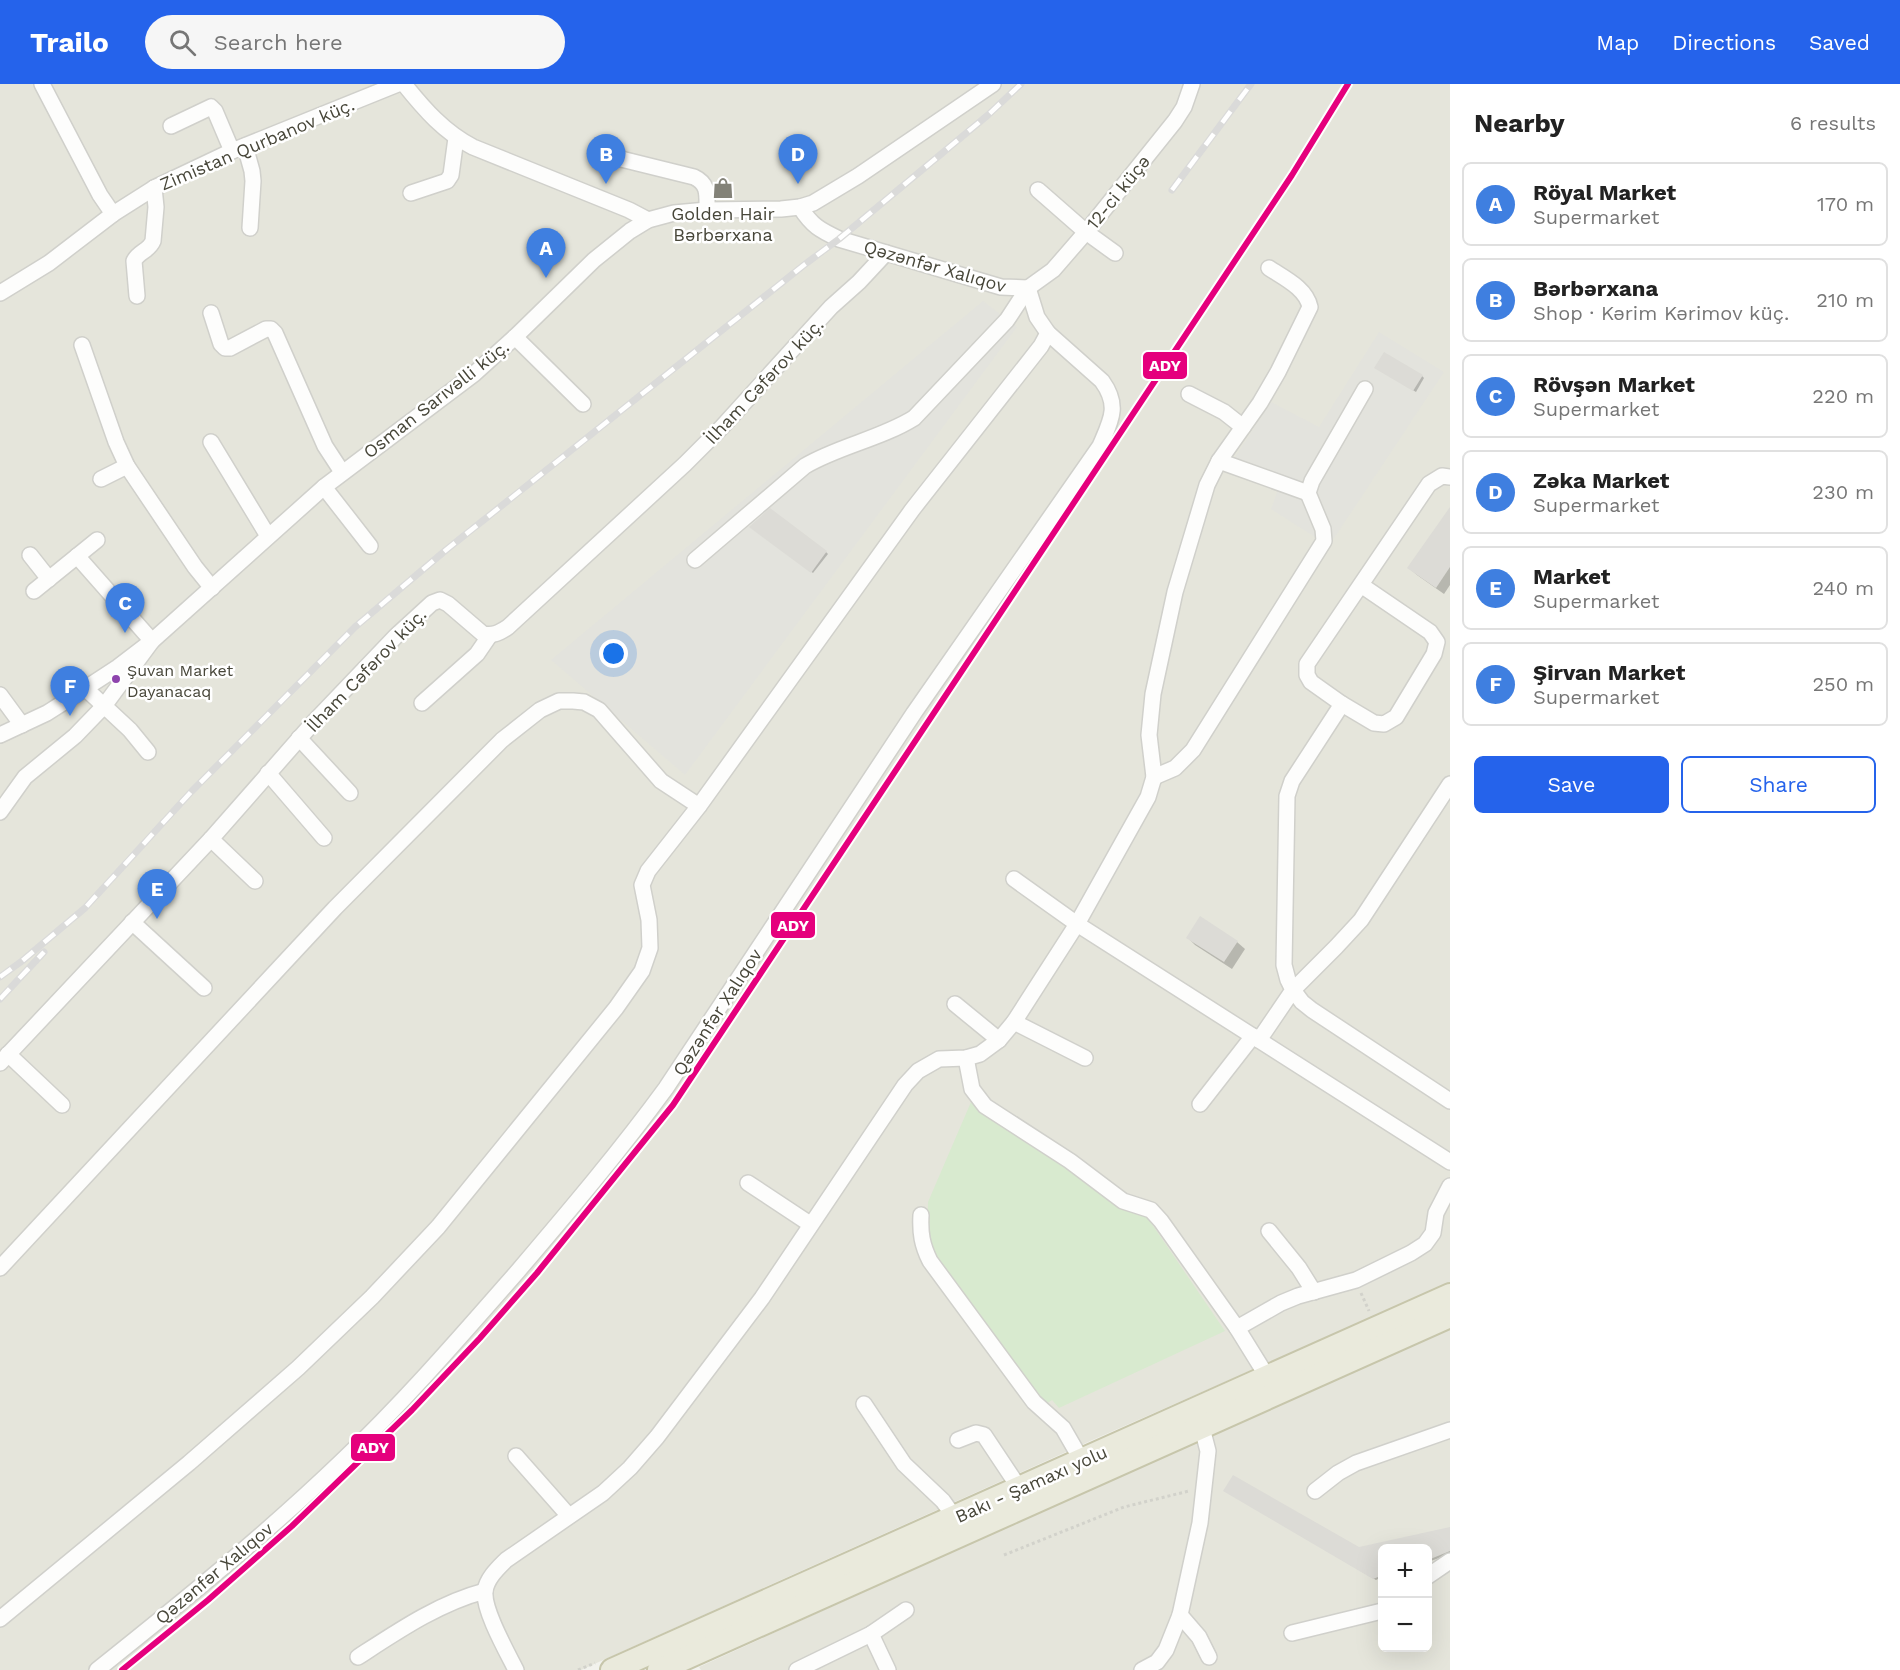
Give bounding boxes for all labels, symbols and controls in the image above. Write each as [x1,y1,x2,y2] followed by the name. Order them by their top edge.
[145,15,565,69] search box
[30,26,109,59] text: Trailo
[166,26,199,59] icon: search
[214,30,343,55] text: Search here
[1596,30,1639,55] text: Map
[1672,30,1776,55] text: Directions
[1809,30,1870,55] text: Saved
[157,93,357,195] street label: Zimistan Qurbanov küç.
[1474,108,1565,138] text: Nearby
[1790,111,1876,135] text: 6 results
[586,135,626,184] pin: B
[778,135,818,184] pin: D
[1082,151,1154,233] street label: 12-ci küçə
[711,176,735,200] shop icon: Golden Hair Bərbərxana
[1533,180,1676,205] text: Röyal Market
[1489,192,1502,216] text: A
[1817,192,1874,216] text: 170 m
[671,203,775,245] place label: Golden Hair Bərbərxana
[1533,205,1659,229] text: Supermarket
[526,228,566,278] pin: A
[861,236,1009,297] street label: Qəzənfər Xalıqov
[1533,276,1658,301] text: Bərbərxana
[1489,288,1502,312] text: B
[1816,288,1874,312] text: 210 m
[1533,301,1789,325] text: Shop · Kərim Kərimov küç.
[700,314,828,448] street label: İlham Cəfərov küç.
[359,336,513,462] street label: Osman Sarıvəlli küç.
[1142,351,1188,380] line badge: ADY
[1149,356,1182,375] text: ADY
[1533,372,1695,397] text: Rövşən Market
[1489,384,1502,408] text: C
[1812,384,1874,408] text: 220 m
[1533,397,1659,421] text: Supermarket
[1533,468,1669,493] text: Zəka Market
[1488,480,1503,504] text: D
[1812,480,1874,504] text: 230 m
[1533,493,1659,517] text: Supermarket
[1533,564,1610,589] text: Market
[1489,576,1502,600] text: E
[1812,576,1874,600] text: 240 m
[106,584,144,633] pin: C
[1533,589,1659,613] text: Supermarket
[301,604,431,736] street label: İlham Cəfərov küç.
[599,639,628,668] your location
[1533,660,1685,685] text: Şirvan Market
[127,661,234,701] place label: Şuvan Market Dayanacaq
[50,666,90,716] pin: F
[1489,672,1502,696] text: F
[1812,672,1874,696] text: 250 m
[110,673,122,685] marker: Şuvan Market Dayanacaq
[1533,685,1659,709] text: Supermarket
[1474,756,1669,813] button: Save
[1681,756,1876,813] button: Share
[138,870,176,919] pin: E
[770,911,816,939] line badge: ADY
[777,916,810,935] text: ADY
[668,944,766,1079] street label: Qəzənfər Xalıqov
[350,1433,396,1462] line badge: ADY
[357,1438,390,1457] text: ADY
[952,1441,1110,1527] street label: Bakı - Şamaxı yolu
[151,1517,278,1628] street label: Qəzənfər Xalıqov
[1378,1544,1432,1652] map controls
[1378,1544,1432,1598] button: +
[1378,1598,1432,1652] button: −

